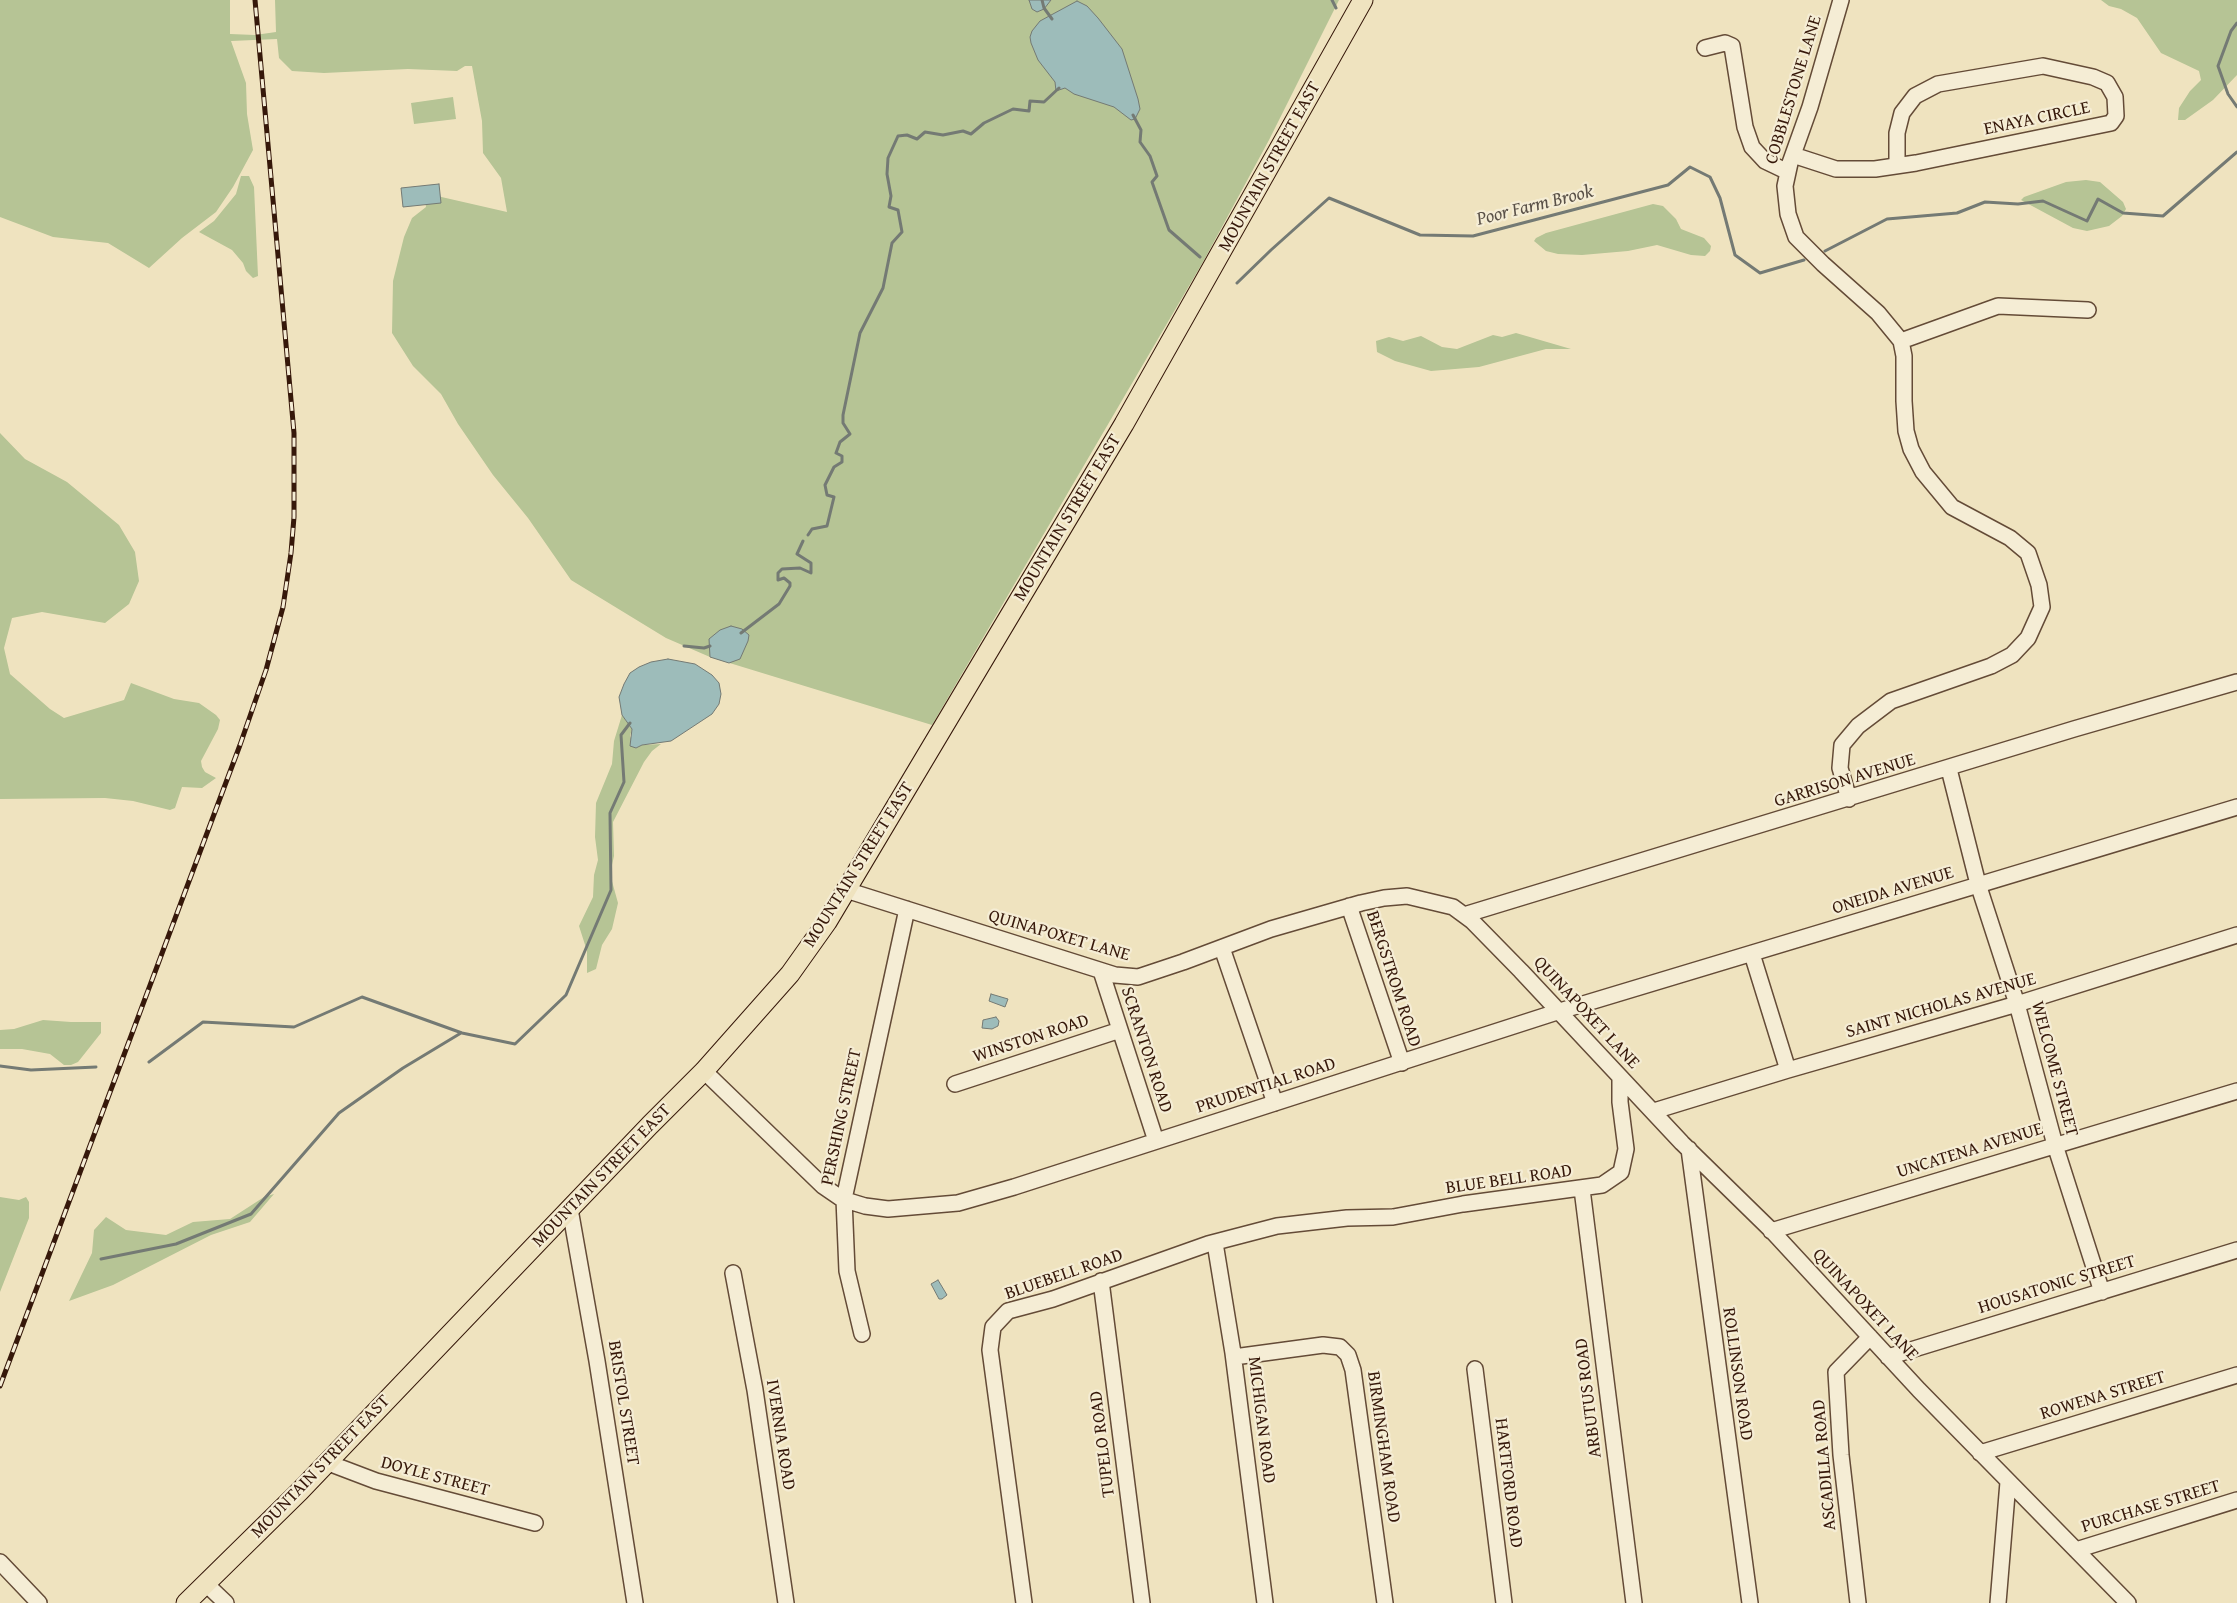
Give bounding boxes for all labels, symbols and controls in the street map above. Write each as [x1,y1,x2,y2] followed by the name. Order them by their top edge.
[1761,13,1827,167] street label: COBBLESTONE LANE
[1214,78,1326,256] street label: MOUNTAIN STREET EAST
[1982,97,2092,141] street label: ENAYA CIRCLE
[1474,181,1596,231] water label: Poor Farm Brook
[1010,431,1126,605] street label: MOUNTAIN STREET EAST
[1772,749,1918,813] street label: GARRISON AVENUE
[799,778,919,952] street label: MOUNTAIN STREET EAST
[1830,862,1956,920] street label: ONEIDA AVENUE
[986,905,1132,967] street label: QUINAPOXET LANE
[1361,908,1425,1050] street label: BERGSTROM ROAD
[1528,952,1644,1074] street label: QUINAPOXET LANE
[1844,969,2038,1043] street label: SAINT NICHOLAS AVENUE
[1115,984,1177,1116] street label: SCRANTON ROAD
[2026,999,2082,1139] street label: WELCOME STREET
[970,1010,1092,1068] street label: WINSTON ROAD
[817,1047,867,1187] street label: PERSHING STREET
[1193,1053,1339,1119] street label: PRUDENTIAL ROAD
[528,1100,676,1252] street label: MOUNTAIN STREET EAST
[1894,1118,2046,1184] street label: UNCATENA AVENUE
[1444,1160,1574,1200] street label: BLUE BELL ROAD
[1807,1244,1923,1366] street label: QUINAPOXET LANE
[1002,1245,1126,1305] street label: BLUEBELL ROAD
[1976,1251,2138,1319] street label: HOUSATONIC STREET
[1717,1306,1757,1442] street label: ROLLINSON ROAD
[1571,1337,1607,1459] street label: ARBUTUS ROAD
[602,1339,644,1467] street label: BRISTOL STREET
[1243,1355,1279,1485] street label: MICHIGAN ROAD
[2038,1367,2168,1425] street label: ROWENA STREET
[1362,1370,1404,1524] street label: BIRMINGHAM ROAD
[761,1378,799,1492] street label: IVERNIA ROAD
[1086,1390,1120,1498] street label: TUPELO ROAD
[247,1391,395,1543] street label: MOUNTAIN STREET EAST
[1809,1399,1841,1531] street label: ASCADILLA ROAD
[1489,1417,1527,1549] street label: HARTFORD ROAD
[378,1452,492,1502] street label: DOYLE STREET
[2079,1476,2223,1538] street label: PURCHASE STREET

